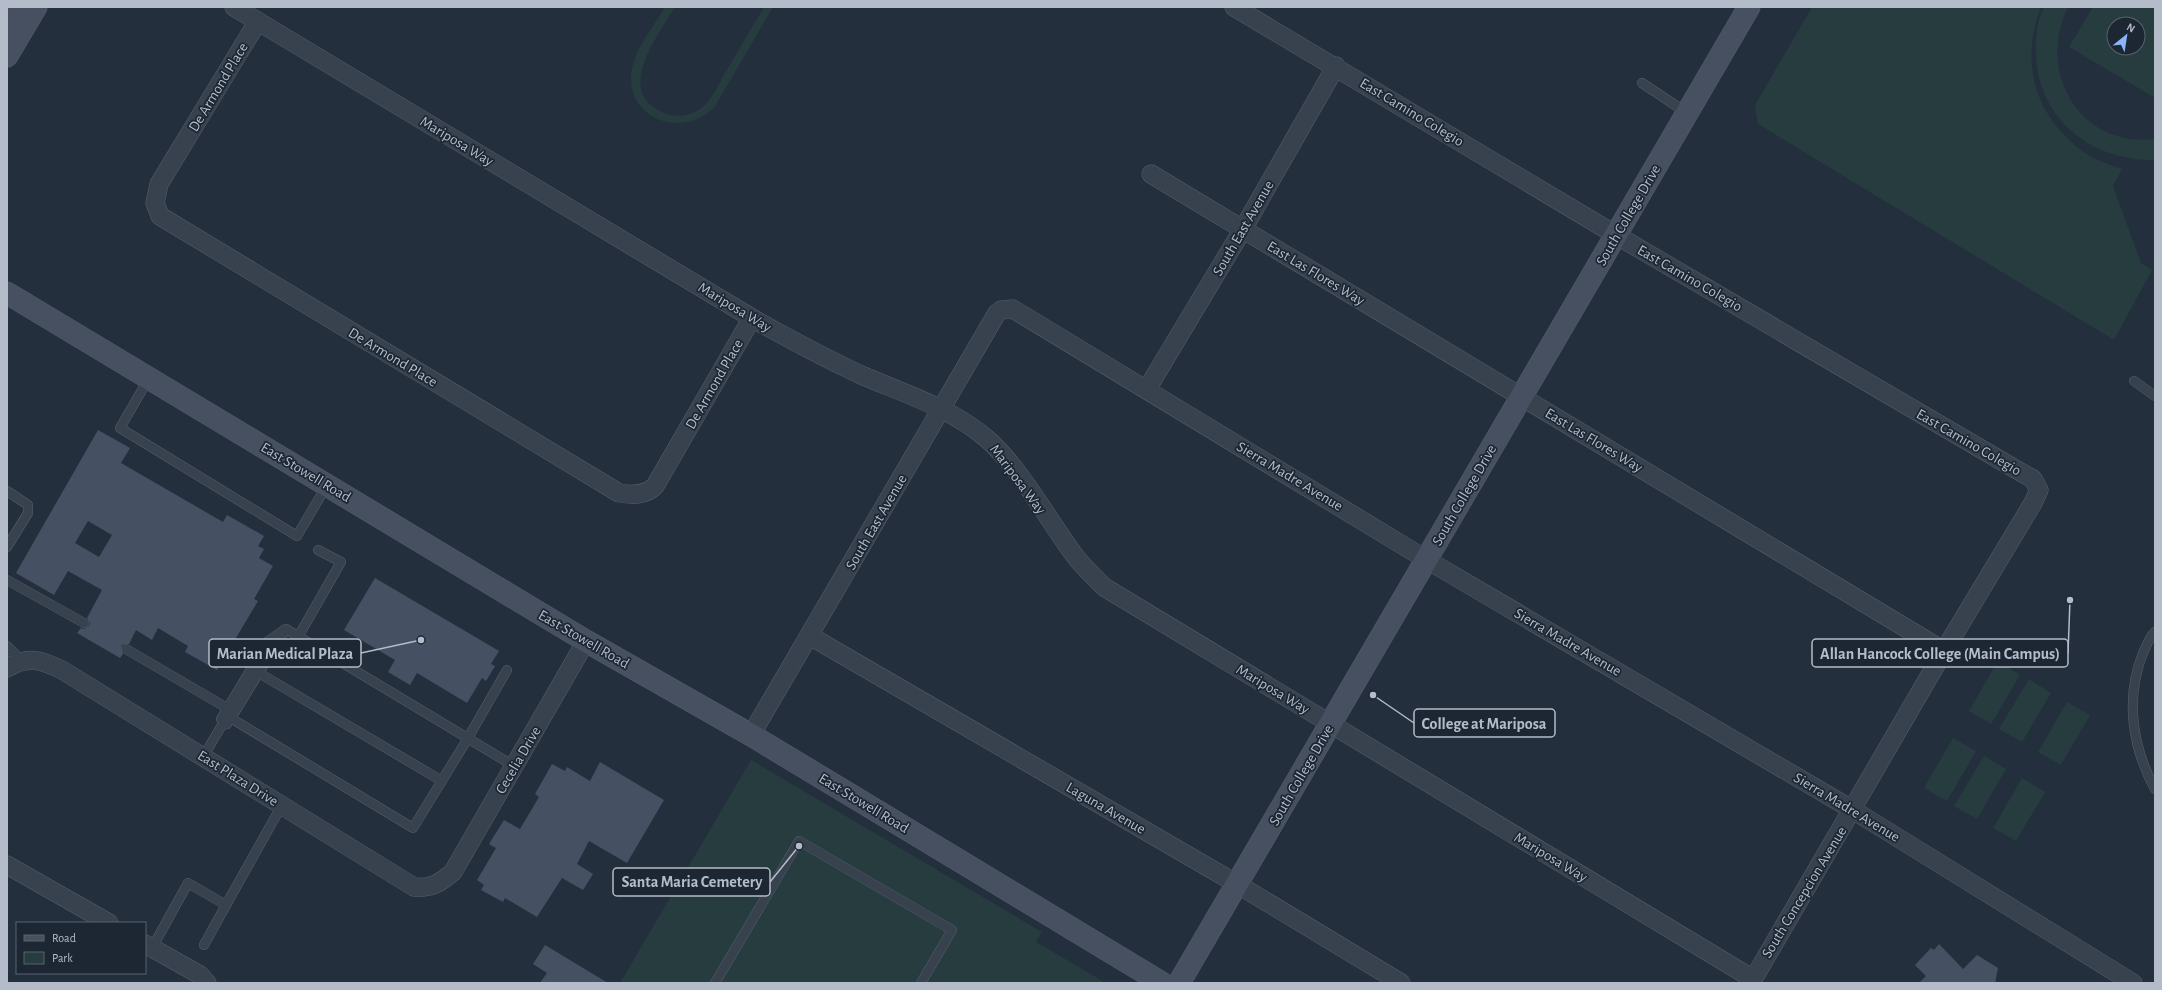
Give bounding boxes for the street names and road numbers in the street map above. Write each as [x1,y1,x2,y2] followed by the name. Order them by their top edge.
[186,40,251,134] street label: De Armond Place
[1357,76,1466,149] street label: East Camino Colegio
[417,114,497,169] street label: Mariposa Way
[1593,162,1663,268] street label: South College Drive
[1210,178,1277,278] street label: South East Avenue
[1264,238,1368,309] street label: East Las Flores Way
[1635,242,1745,314] street label: East Camino Colegio
[695,280,775,335] street label: Mariposa Way
[346,325,440,390] street label: De Armond Place
[683,337,746,432] street label: De Armond Place
[1542,405,1646,476] street label: East Las Flores Way
[1914,406,2024,478] street label: East Camino Colegio
[1234,439,1345,514] street label: Sierra Madre Avenue
[258,440,354,505] street label: East Stowell Road
[987,442,1049,517] street label: Mariposa Way
[1429,442,1499,548] street label: South College Drive
[843,472,910,572] street label: South East Avenue
[1512,606,1624,679] street label: Sierra Madre Avenue
[536,607,632,672] street label: East Stowell Road
[1233,662,1313,717] street label: Mariposa Way
[1266,722,1336,828] street label: South College Drive
[493,724,544,796] street label: Cecelia Drive
[195,748,281,809] street label: East Plaza Drive
[1791,770,1902,845] street label: Sierra Madre Avenue
[816,771,912,836] street label: East Stowell Road
[1064,780,1148,837] street label: Laguna Avenue
[1759,824,1850,960] street label: South Concepcion Avenue
[1511,830,1591,885] street label: Mariposa Way

